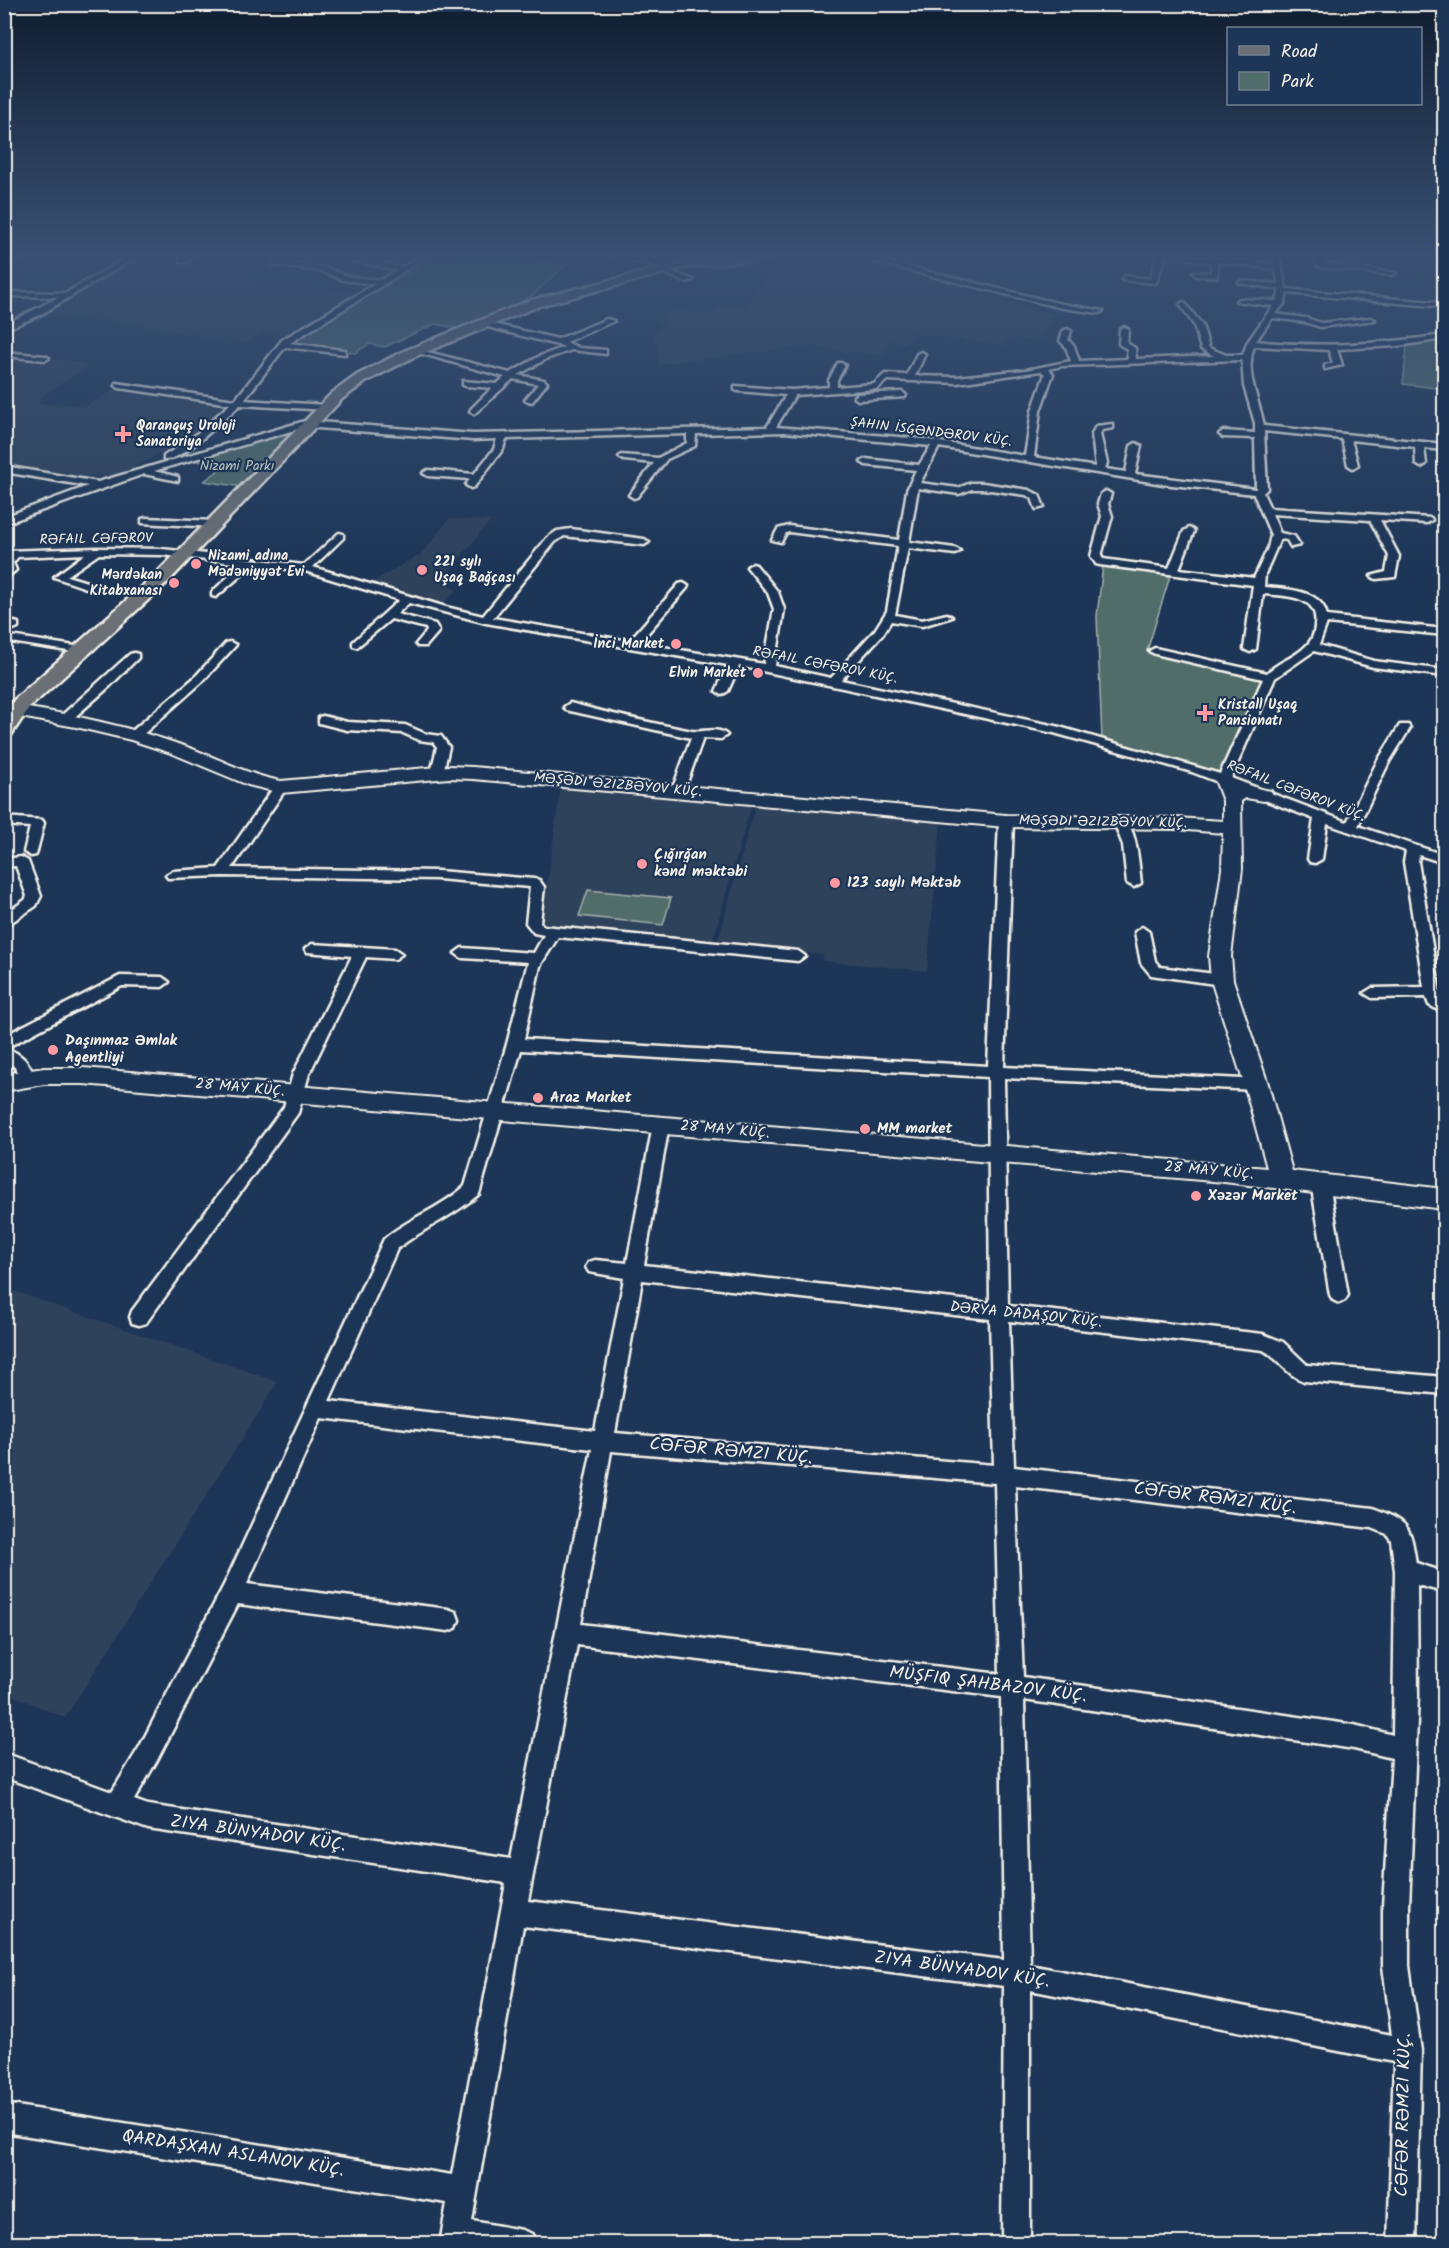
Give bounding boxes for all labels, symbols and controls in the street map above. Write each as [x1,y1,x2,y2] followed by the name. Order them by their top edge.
[1227,27,1422,105] legend
[1281,38,1318,67] text: Road
[1281,68,1314,97] text: Park
[849,411,1013,453] street label: ŞAHIN İSGƏNDƏROV KÜÇ.
[136,415,236,453] place label: Qaranquş Uroloji Sanatoriya
[114,425,132,443] marker: Qaranquş Uroloji Sanatoriya
[200,455,275,477] park label: Nizami Parkı
[39,527,154,551] street label: RƏFAIL CƏFƏROV
[208,545,305,583] place label: Nizami adına Mədəniyyət Evi
[434,551,516,589] place label: 221 sylı Uşaq Bağçası
[189,557,203,571] marker: Nizami adına Mədəniyyət Evi
[415,563,429,577] marker: 221 sylı Uşaq Bağçası
[90,564,162,602] place label: Mərdəkan Kitabxanası
[167,576,181,590] marker: Mərdəkan Kitabxanası
[593,633,665,655] place label: İnci Market
[669,637,683,651] marker: İnci Market
[751,640,899,690] street label: RƏFAIL CƏFƏROV KÜÇ.
[669,662,747,684] place label: Elvin Market
[751,666,765,680] marker: Elvin Market
[1218,694,1297,732] place label: Kristall Uşaq Pansionatı
[1196,704,1214,722] marker: Kristall Uşaq Pansionatı
[1223,754,1369,828] street label: RƏFAIL CƏFƏROV KÜÇ.
[533,767,703,803] street label: MƏŞƏDI ƏZIZBƏYOV KÜÇ.
[1019,810,1187,834] street label: MƏŞƏDI ƏZIZBƏYOV KÜÇ.
[654,843,749,884] place label: Çığırğan kənd məktəbi
[635,857,649,871] marker: Çığırğan kənd məktəbi
[847,871,962,895] place label: 123 saylı Məktəb
[828,876,842,890] marker: 123 saylı Məktəb
[65,1029,178,1070] place label: Daşınmaz Əmlak Agentliyi
[46,1043,60,1057] marker: Daşınmaz Əmlak Agentliyi
[194,1072,286,1104] street label: 28 MAY KÜÇ.
[550,1086,632,1110] place label: Araz Market
[531,1091,545,1105] marker: Araz Market
[679,1114,771,1146] street label: 28 MAY KÜÇ.
[877,1117,953,1141] place label: MM market
[858,1122,872,1136] marker: MM market
[1163,1155,1255,1187] street label: 28 MAY KÜÇ.
[1207,1184,1298,1208] place label: Xəzər Market
[1189,1189,1203,1203] marker: Xəzər Market
[949,1295,1103,1335] street label: DƏRYA DADAŞOV KÜÇ.
[648,1430,814,1474] street label: CƏFƏR RƏMZI KÜÇ.
[1132,1475,1298,1523] street label: CƏFƏR RƏMZI KÜÇ.
[888,1658,1088,1712] street label: MÜŞFIQ ŞAHBAZOV KÜÇ.
[168,1807,348,1861] street label: ZIYA BÜNYADOV KÜÇ.
[872,1943,1052,1997] street label: ZIYA BÜNYADOV KÜÇ.
[1388,2033,1420,2197] street label: CƏFƏR RƏMZI KÜÇ.
[120,2122,346,2186] street label: QARDAŞXAN ASLANOV KÜÇ.

